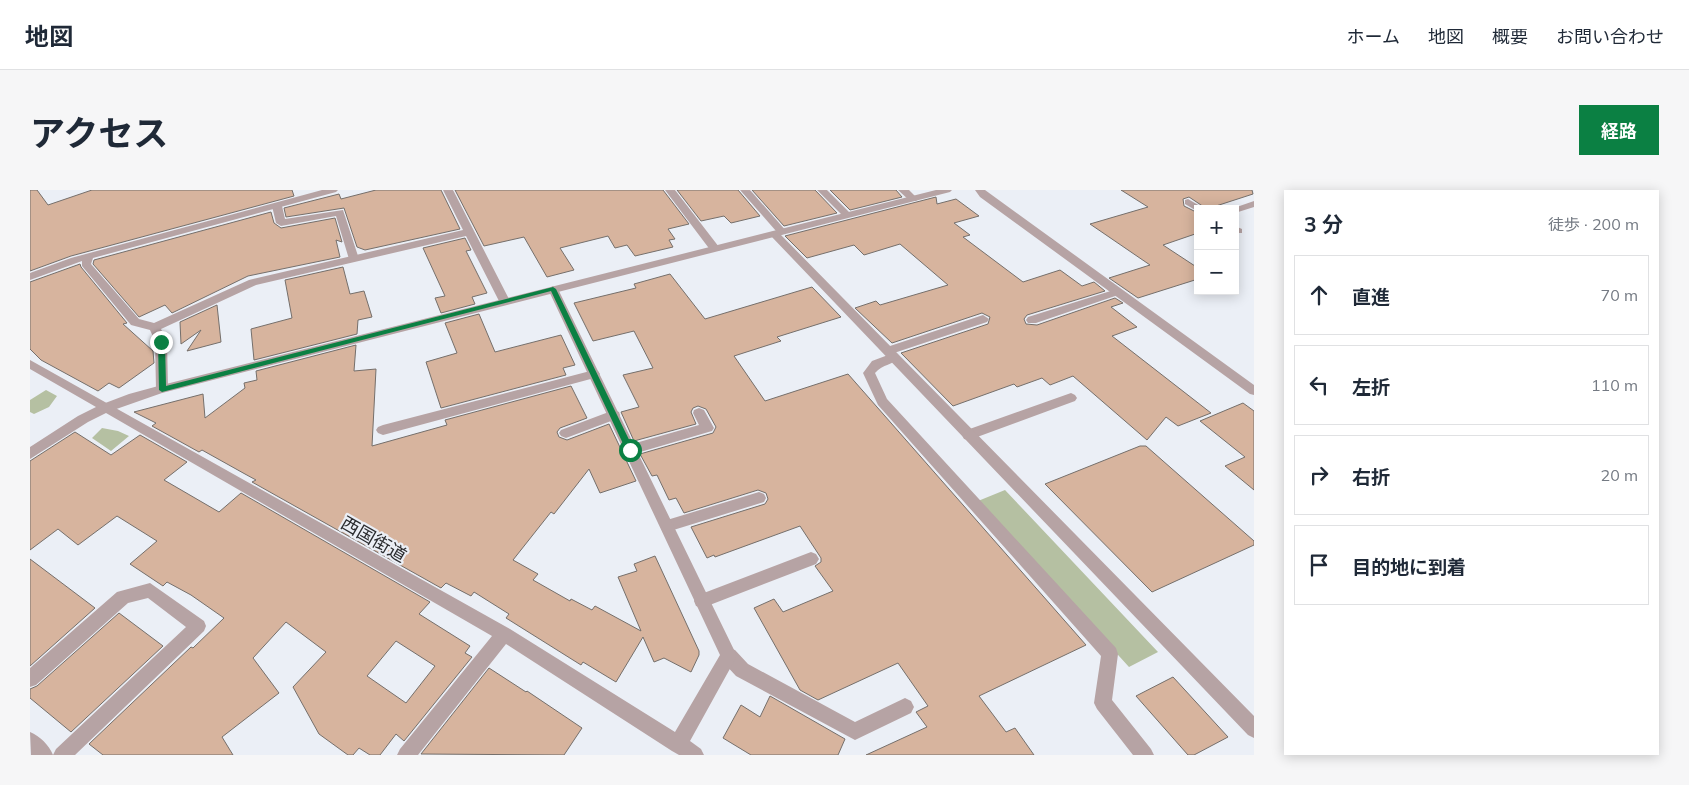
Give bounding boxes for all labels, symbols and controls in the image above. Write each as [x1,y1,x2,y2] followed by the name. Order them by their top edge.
[25,21,73,51] text: 地図
[1347,25,1400,48] text: ホーム
[1428,25,1464,48] text: 地図
[1492,25,1528,48] text: 概要
[1556,25,1664,48] text: お問い合わせ
[1579,105,1659,155] button: 経路
[30,111,168,155] text: アクセス
[1194,205,1239,295] map controls
[1194,205,1239,250] button: +
[1304,211,1343,237] text: 3 分
[1548,214,1639,234] text: 徒歩 · 200 m
[1194,250,1239,295] button: −
[1305,281,1333,309] icon: ahead
[1352,285,1390,309] text: 直進
[1601,285,1638,305] text: 70 m
[150,331,173,354] route end
[1305,371,1333,399] icon: left
[1352,375,1390,399] text: 左折
[1591,375,1638,395] text: 110 m
[619,439,642,462] route start
[1305,461,1333,489] icon: right
[1352,465,1390,489] text: 右折
[1601,465,1638,485] text: 20 m
[337,511,411,567] street label: 西国街道
[1305,551,1333,579] icon: arrive
[1352,555,1466,579] text: 目的地に到着

